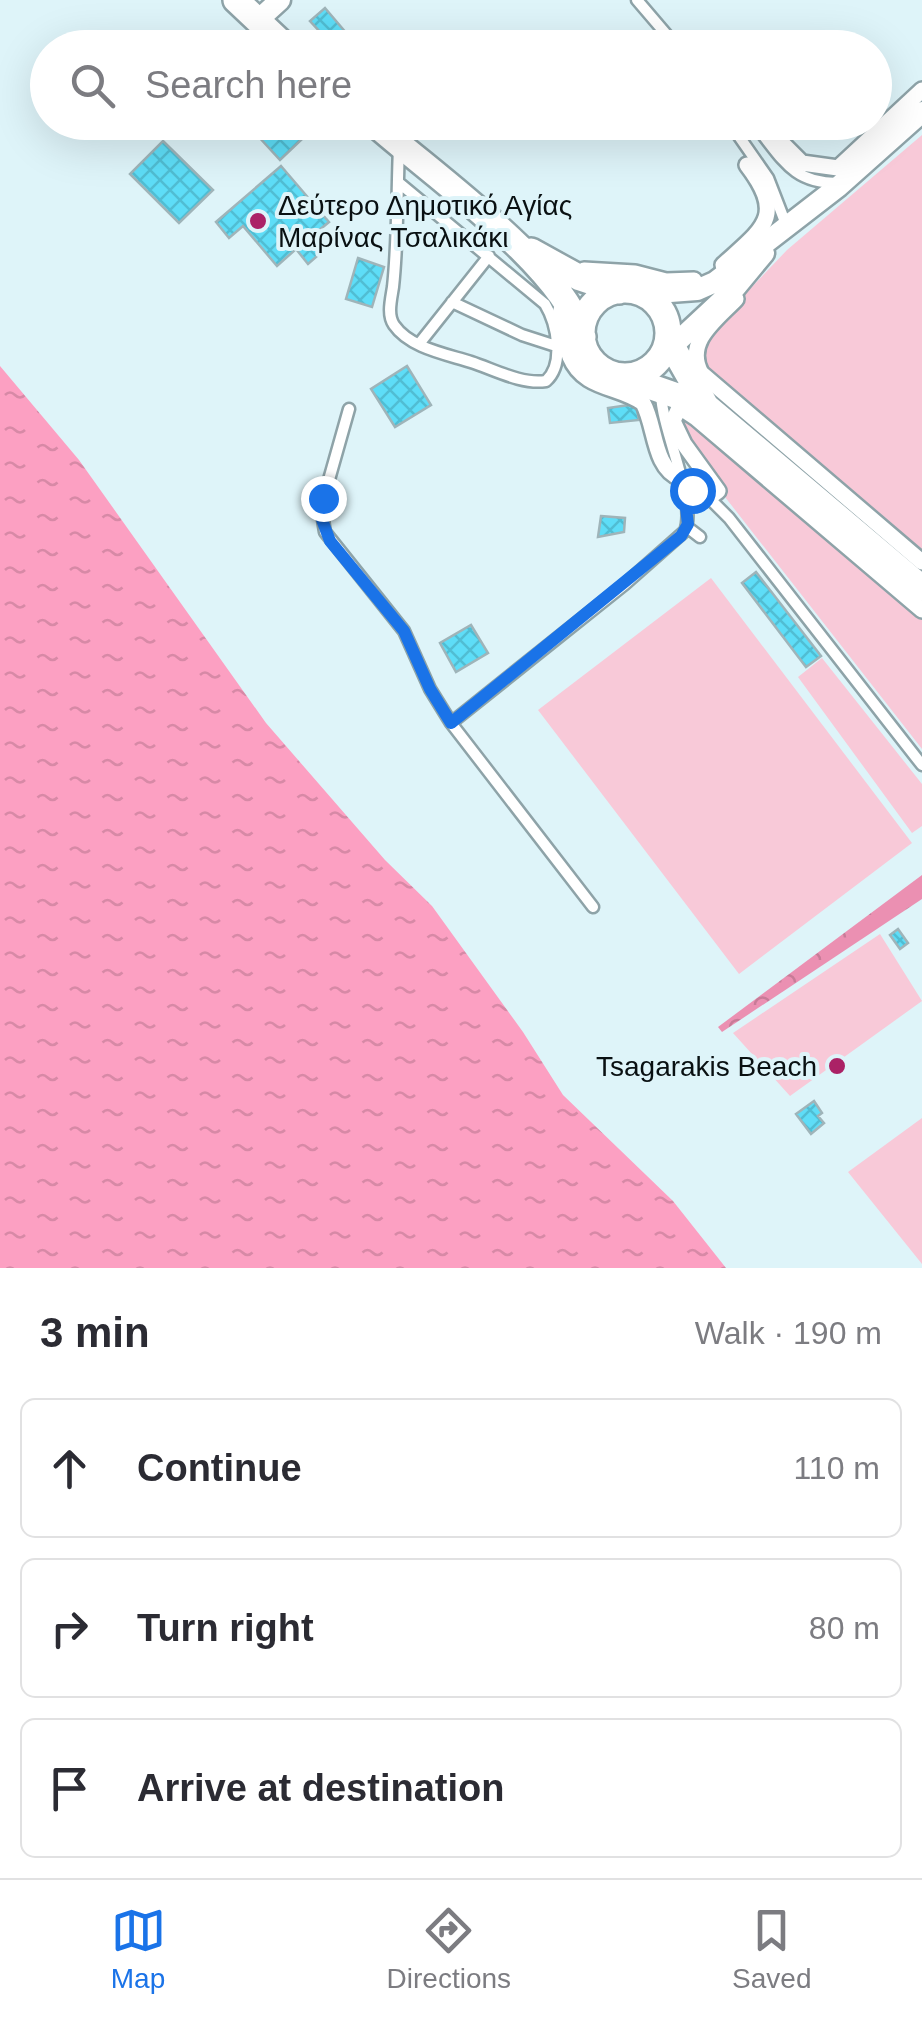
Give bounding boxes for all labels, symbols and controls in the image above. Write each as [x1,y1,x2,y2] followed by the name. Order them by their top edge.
[30,30,892,140] search box
[65,58,120,113] icon: search
[145,64,352,106] text: Search here
[278,190,572,253] place label: Δεύτερο Δημοτικό Αγίας Μαρίνας Τσαλικάκι
[247,210,269,232] marker: Δεύτερο Δημοτικό Αγίας Μαρίνας Τσαλικάκι
[670,468,716,514] route start
[301,476,347,522] route end
[596,1051,817,1082] place label: Tsagarakis Beach
[826,1055,848,1077] marker: Tsagarakis Beach
[40,1309,150,1356] text: 3 min
[695,1315,882,1351] text: Walk · 190 m
[42,1441,97,1496] icon: ahead
[137,1447,302,1489] text: Continue
[793,1450,880,1486] text: 110 m
[42,1601,97,1656] icon: right
[137,1607,314,1649] text: Turn right
[809,1610,880,1646] text: 80 m
[42,1761,97,1816] icon: arrive
[137,1767,504,1809] text: Arrive at destination
[111,1903,166,1995] tab: Map
[387,1903,511,1995] tab: Directions
[732,1903,811,1995] tab: Saved

